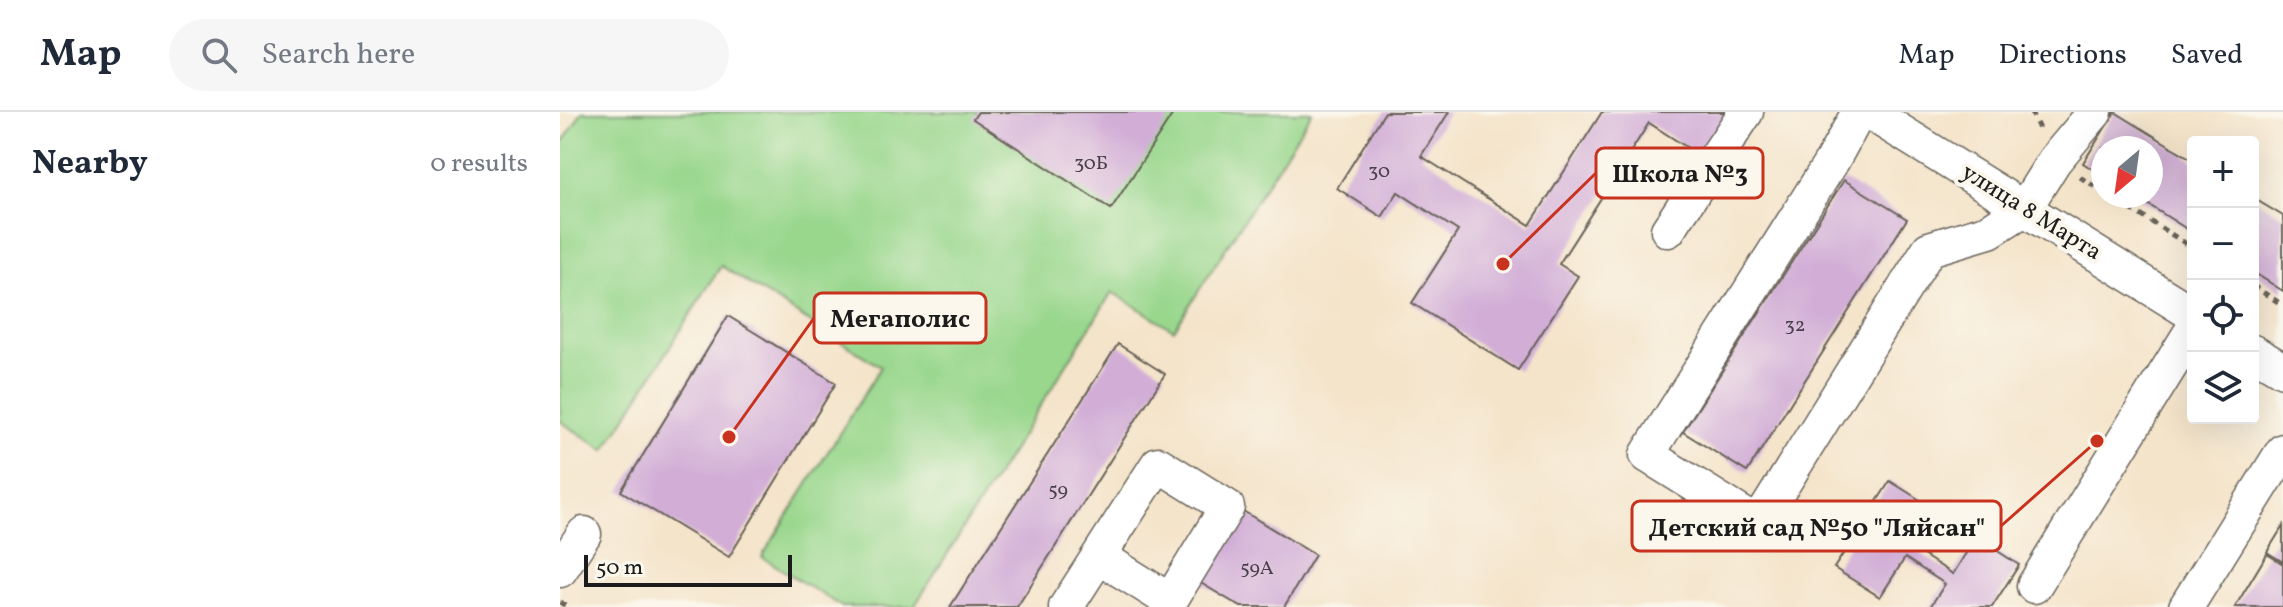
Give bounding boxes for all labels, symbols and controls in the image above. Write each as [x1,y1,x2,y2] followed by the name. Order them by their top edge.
[169,19,729,91] search box
[40,29,121,82] text: Map
[197,33,241,77] icon: search
[261,34,415,76] text: Search here
[1899,36,1955,75] text: Map
[1999,36,2127,75] text: Directions
[2171,36,2243,75] text: Saved
[2091,136,2163,208] north arrow
[2187,136,2259,424] map controls
[2187,136,2259,208] button: +
[32,141,148,188] text: Nearby
[430,146,528,182] text: 0 results
[1596,148,1763,198] callout: Школа №3
[1074,150,1108,178] house number: 30Б
[1954,156,2108,270] street label: улица 8 Марта
[1612,157,1748,193] text: Школа №3
[1368,158,1390,186] house number: 30
[2187,208,2259,280] button: −
[2187,280,2259,352] button: locate
[814,293,986,343] callout: Мегаполис
[830,302,970,338] text: Мегаполис
[1785,312,1806,340] house number: 32
[2187,352,2259,424] button: layers
[1048,477,1068,505] house number: 59
[1632,501,2001,551] callout: Детский сад №50 "Ляйсан"
[1649,511,1985,547] text: Детский сад №50 "Ляйсан"
[584,551,792,587] scale bar
[596,553,643,584] text: 50 m
[1240,555,1274,583] house number: 59А

